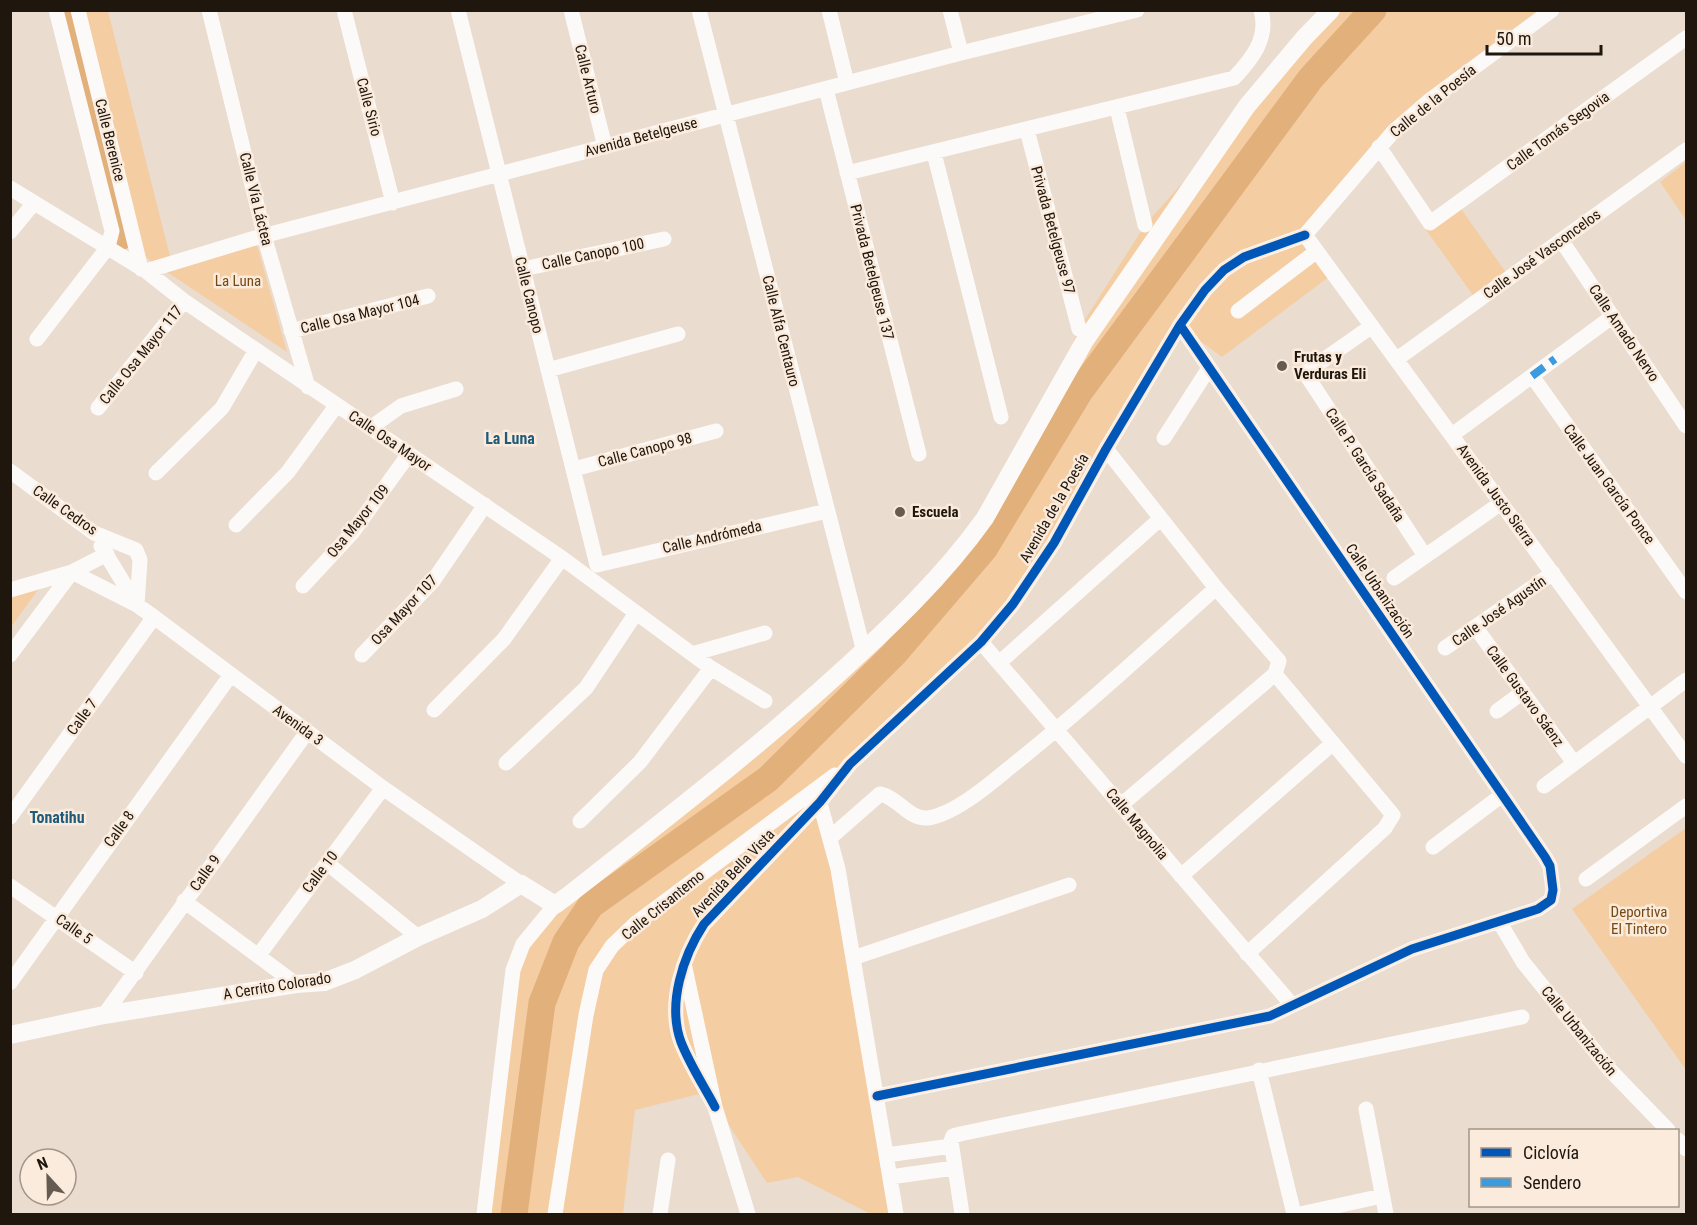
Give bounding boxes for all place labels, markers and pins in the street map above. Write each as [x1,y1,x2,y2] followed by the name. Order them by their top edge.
[1294,348,1366,383] place label: Frutas y Verduras Eli
[1275,359,1289,373] marker: Frutas y Verduras Eli
[912,503,958,521] place label: Escuela
[893,505,907,519] marker: Escuela

